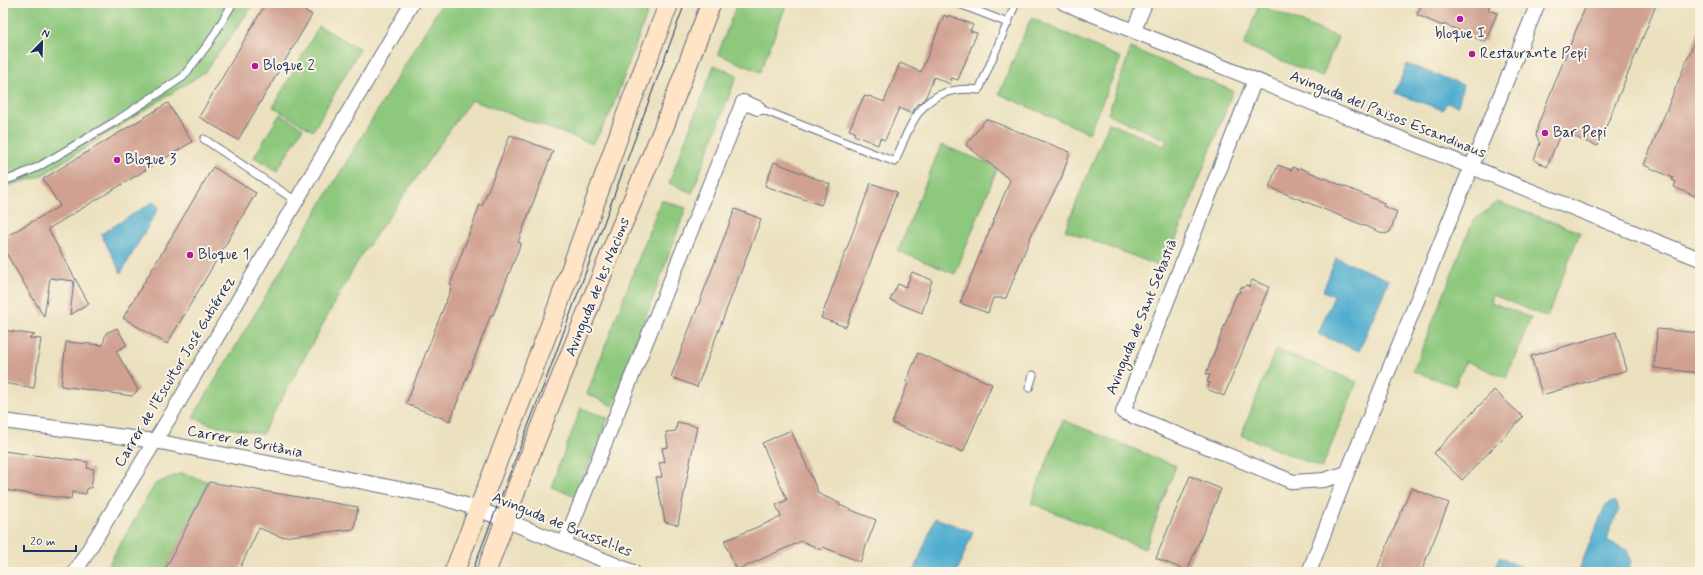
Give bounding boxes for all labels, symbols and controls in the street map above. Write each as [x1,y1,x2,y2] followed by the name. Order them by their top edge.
[1455,14,1465,24] marker: bloque I
[22,22,62,62] north arrow
[1435,24,1485,44] place label: bloque I
[39,26,52,42] text: N
[1480,44,1587,64] place label: Restaurante Pepi
[1467,49,1477,59] marker: Restaurante Pepi
[263,56,315,76] place label: Bloque 2
[250,61,260,71] marker: Bloque 2
[1286,66,1489,165] street label: Avinguda del Països Escandinaus
[1553,123,1607,143] place label: Bar Pepi
[1540,128,1550,138] marker: Bar Pepi
[125,150,176,170] place label: Bloque 3
[112,155,122,165] marker: Bloque 3
[561,214,636,360] street label: Avinguda de les Nacions
[1102,236,1183,398] street label: Avinguda de Sant Sebastià
[198,245,249,265] place label: Bloque 1
[185,250,195,260] marker: Bloque 1
[110,273,240,471] street label: Carrer de l'Escultor José Gutiérrez
[185,421,305,463] street label: Carrer de Britània
[489,488,635,563] street label: Avinguda de Brussel·les
[24,527,76,553] scale bar
[30,534,56,550] text: 20 m

